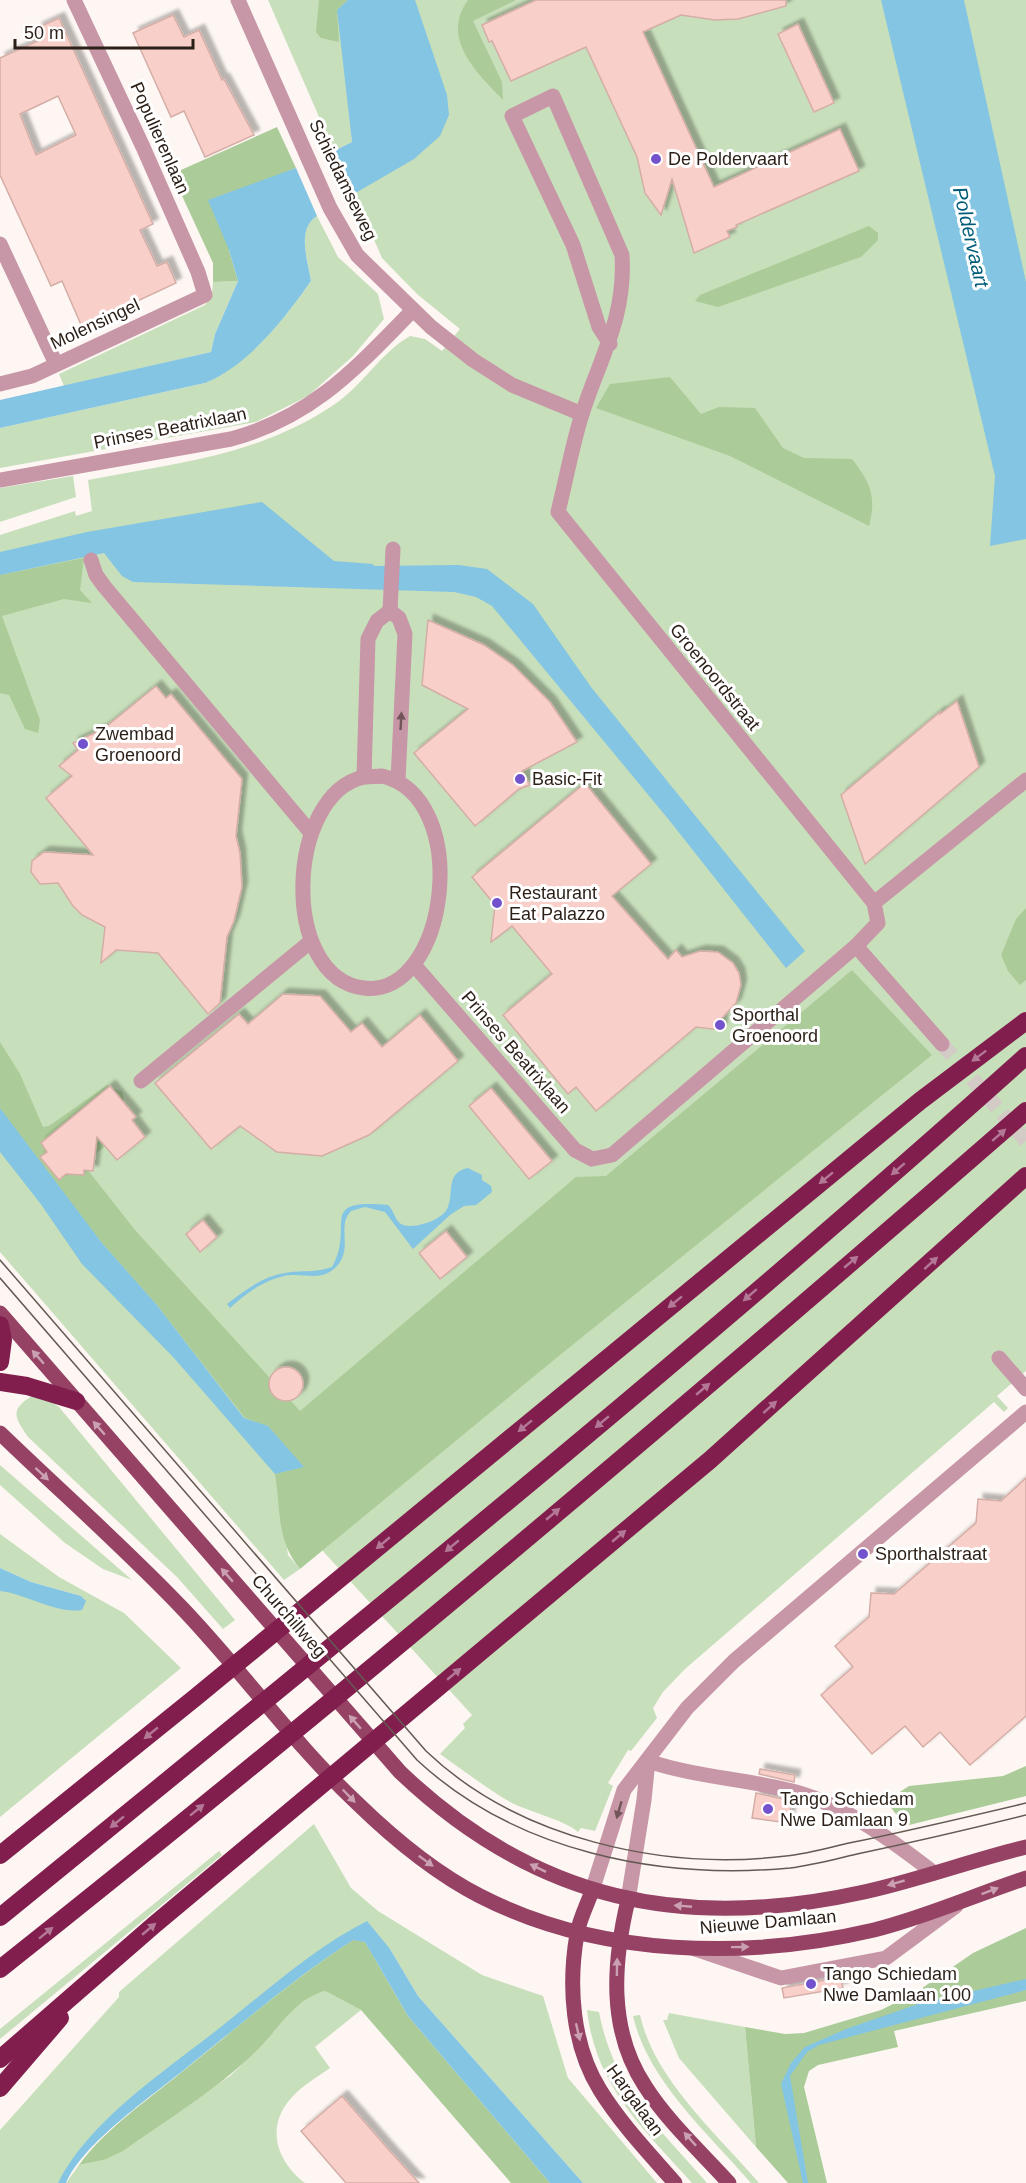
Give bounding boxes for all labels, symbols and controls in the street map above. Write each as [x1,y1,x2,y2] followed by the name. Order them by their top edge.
[15,12,194,50] scale bar
[24,23,64,43] text: 50 m
[126,79,194,197] street label: Populierenlaan
[305,116,381,244] street label: Schiedamseweg
[668,149,788,169] place label: De Poldervaart
[649,152,663,166] marker: De Poldervaart
[949,185,994,291] water label: Poldervaart
[47,295,143,353] street label: Molensingel
[92,403,248,453] street label: Prinses Beatrixlaan
[666,620,764,734] street label: Groenoordstraat
[396,712,405,731] one-way arrow
[95,724,181,765] place label: Zwembad Groenoord
[76,737,90,751] marker: Zwembad Groenoord
[532,769,602,789] place label: Basic-Fit
[513,772,527,786] marker: Basic-Fit
[509,883,605,924] place label: Restaurant Eat Palazzo
[490,896,504,910] marker: Restaurant Eat Palazzo
[458,987,574,1117] street label: Prinses Beatrixlaan
[732,1005,818,1046] place label: Sporthal Groenoord
[713,1018,727,1032] marker: Sporthal Groenoord
[972,1050,988,1062] one-way arrow
[991,1129,1006,1142] one-way arrow
[890,1162,906,1175] one-way arrow
[819,1171,834,1184] one-way arrow
[843,1256,858,1269] one-way arrow
[923,1256,938,1270] one-way arrow
[742,1289,758,1302] one-way arrow
[668,1295,683,1308] one-way arrow
[32,1349,45,1365] one-way arrow
[695,1382,711,1395] one-way arrow
[762,1401,777,1414] one-way arrow
[595,1415,610,1428] one-way arrow
[517,1419,533,1432] one-way arrow
[93,1420,106,1436] one-way arrow
[35,1467,50,1481] one-way arrow
[545,1508,560,1521] one-way arrow
[612,1530,627,1542] one-way arrow
[375,1536,391,1549] one-way arrow
[444,1540,460,1553] one-way arrow
[875,1544,987,1564] place label: Sporthalstraat
[856,1547,870,1561] marker: Sporthalstraat
[220,1568,234,1583] one-way arrow
[248,1571,330,1661] street label: Churchillweg
[446,1668,462,1681] one-way arrow
[349,1715,362,1730] one-way arrow
[143,1727,159,1740] one-way arrow
[342,1789,356,1803] one-way arrow
[780,1789,914,1830] place label: Tango Schiedam Nwe Damlaan 9
[613,1801,623,1819] one-way arrow
[761,1802,775,1816] marker: Tango Schiedam Nwe Damlaan 9
[189,1803,205,1816] one-way arrow
[110,1815,125,1828] one-way arrow
[419,1855,434,1867] one-way arrow
[530,1864,547,1873] one-way arrow
[887,1879,905,1889] one-way arrow
[981,1886,999,1896] one-way arrow
[673,1901,692,1911] one-way arrow
[699,1906,837,1938] street label: Nieuwe Damlaan
[141,1923,156,1936] one-way arrow
[38,1927,53,1939] one-way arrow
[730,1943,749,1952] one-way arrow
[612,1957,622,1976] one-way arrow
[823,1964,971,2005] place label: Tango Schiedam Nwe Damlaan 100
[804,1977,818,1991] marker: Tango Schiedam Nwe Damlaan 100
[574,2023,583,2042] one-way arrow
[602,2061,668,2139] street label: Hargalaan
[683,2132,697,2147] one-way arrow

